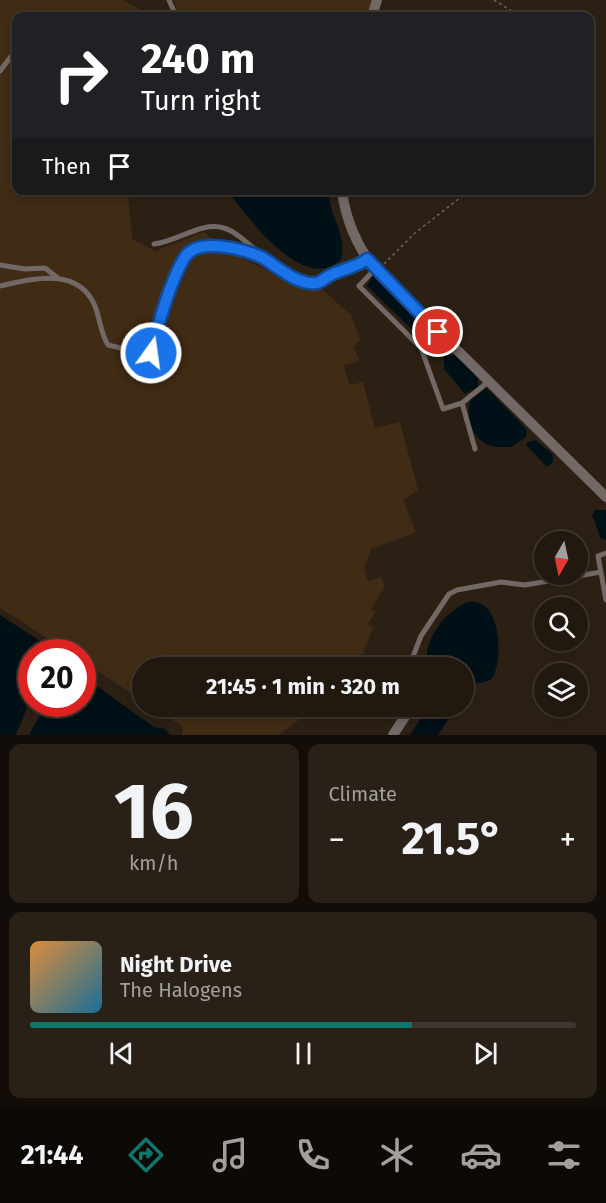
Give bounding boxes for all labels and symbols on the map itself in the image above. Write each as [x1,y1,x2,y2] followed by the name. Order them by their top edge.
[412,306,463,357] pin
[119,321,183,385] position arrow
[534,531,588,585] north arrow
[18,639,96,717] speed limit sign: 20

